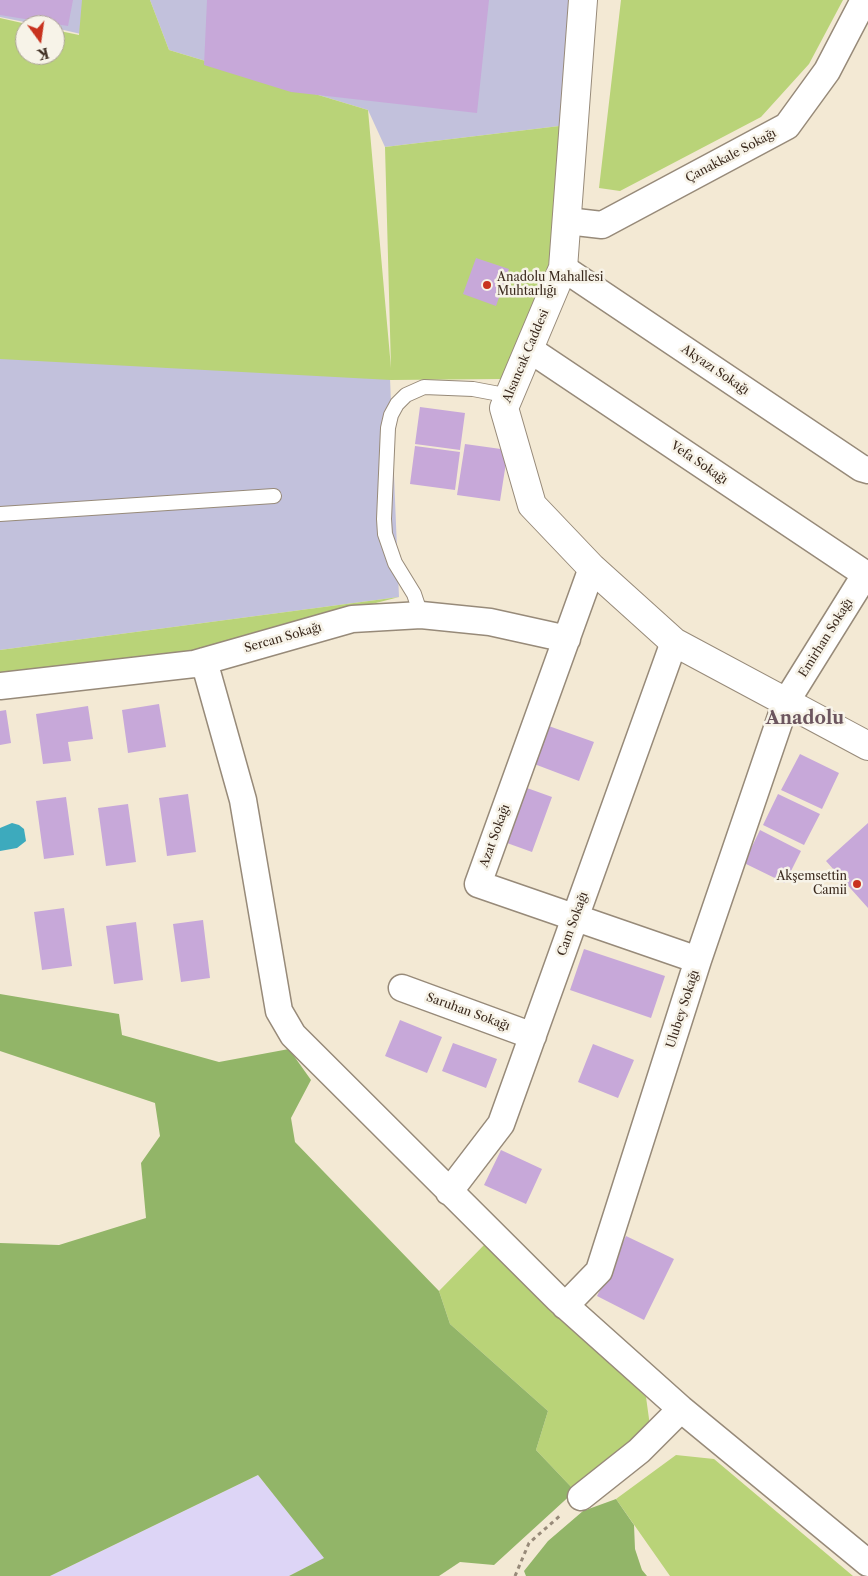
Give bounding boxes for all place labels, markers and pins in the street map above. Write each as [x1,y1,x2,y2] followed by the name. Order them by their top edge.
[497,271,603,299] place label: Anadolu Mahallesi Muhtarlığı
[481,279,493,291] marker: Anadolu Mahallesi Muhtarlığı
[776,870,847,898] place label: Akşemsettin Camii
[851,878,863,890] marker: Akşemsettin Camii

